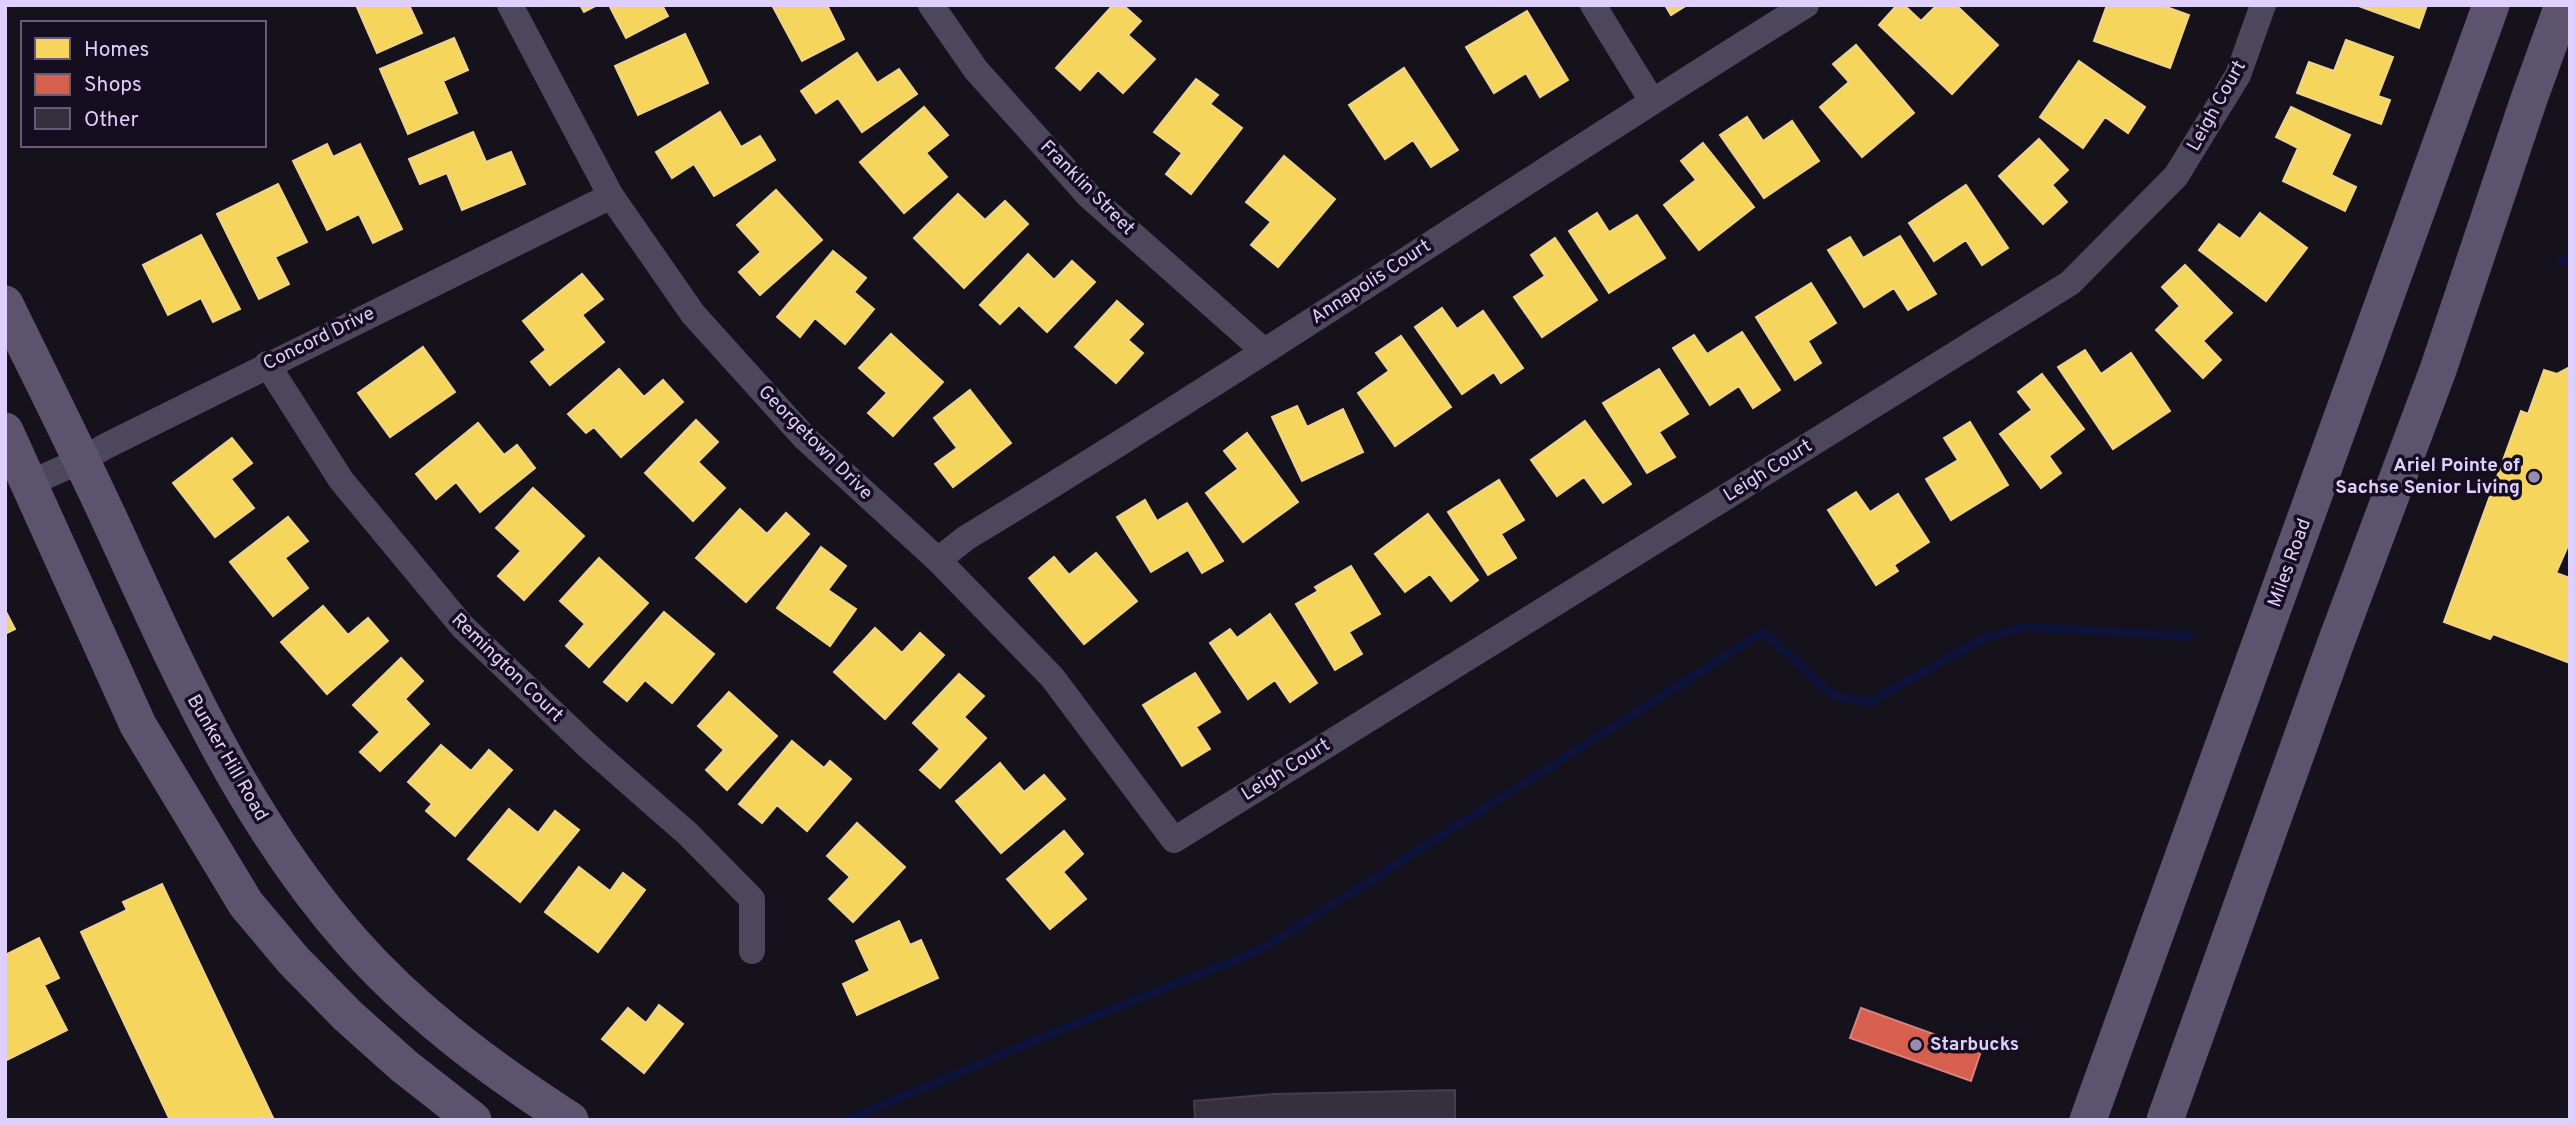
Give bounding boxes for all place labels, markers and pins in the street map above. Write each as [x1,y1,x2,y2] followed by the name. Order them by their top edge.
[2335,454,2520,500] place label: Ariel Pointe of Sachse Senior Living
[2526,469,2542,485] marker: Ariel Pointe of Sachse Senior Living
[1930,1033,2019,1057] place label: Starbucks
[1908,1037,1924,1053] marker: Starbucks

